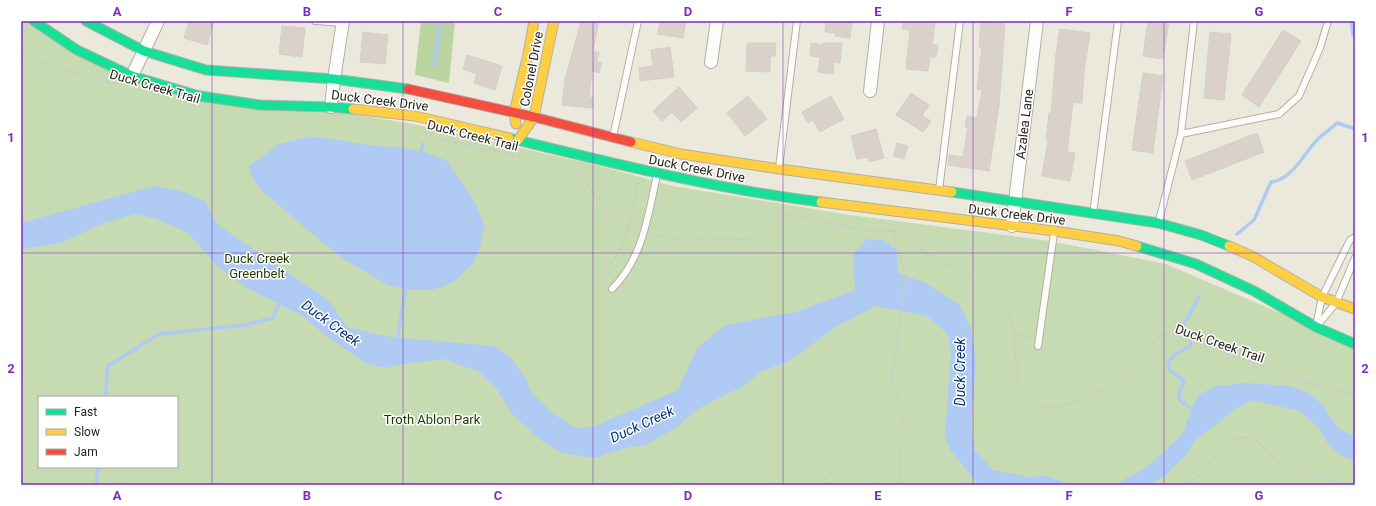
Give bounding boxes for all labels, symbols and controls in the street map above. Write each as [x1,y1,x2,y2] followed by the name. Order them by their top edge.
[113,4,122,19] text: A
[303,4,311,19] text: B
[494,4,503,19] text: C
[684,4,692,19] text: D
[874,4,882,19] text: E
[1065,4,1073,19] text: F
[1255,4,1264,19] text: G
[517,30,546,108] street label: Colonel Drive
[108,66,202,107] street label: Duck Creek Trail
[330,87,430,114] street label: Duck Creek Drive
[1013,88,1036,160] street label: Azalea Lane
[426,117,520,154] street label: Duck Creek Trail
[7,130,15,145] text: 1
[1361,130,1369,145] text: 1
[647,152,746,185] street label: Duck Creek Drive
[967,201,1067,228] street label: Duck Creek Drive
[224,251,290,281] park label: Duck Creek Greenbelt
[299,296,364,350] water label: Duck Creek
[1173,321,1266,366] street label: Duck Creek Trail
[952,337,968,406] water label: Duck Creek
[7,361,15,376] text: 2
[1361,361,1369,376] text: 2
[38,396,178,468] legend
[608,402,677,446] water label: Duck Creek
[74,405,97,419] text: Fast
[384,412,481,427] park label: Troth Ablon Park
[74,425,100,439] text: Slow
[74,445,98,459] text: Jam
[113,488,122,503] text: A
[303,488,311,503] text: B
[494,488,503,503] text: C
[684,488,692,503] text: D
[874,488,882,503] text: E
[1065,488,1073,503] text: F
[1255,488,1264,503] text: G

